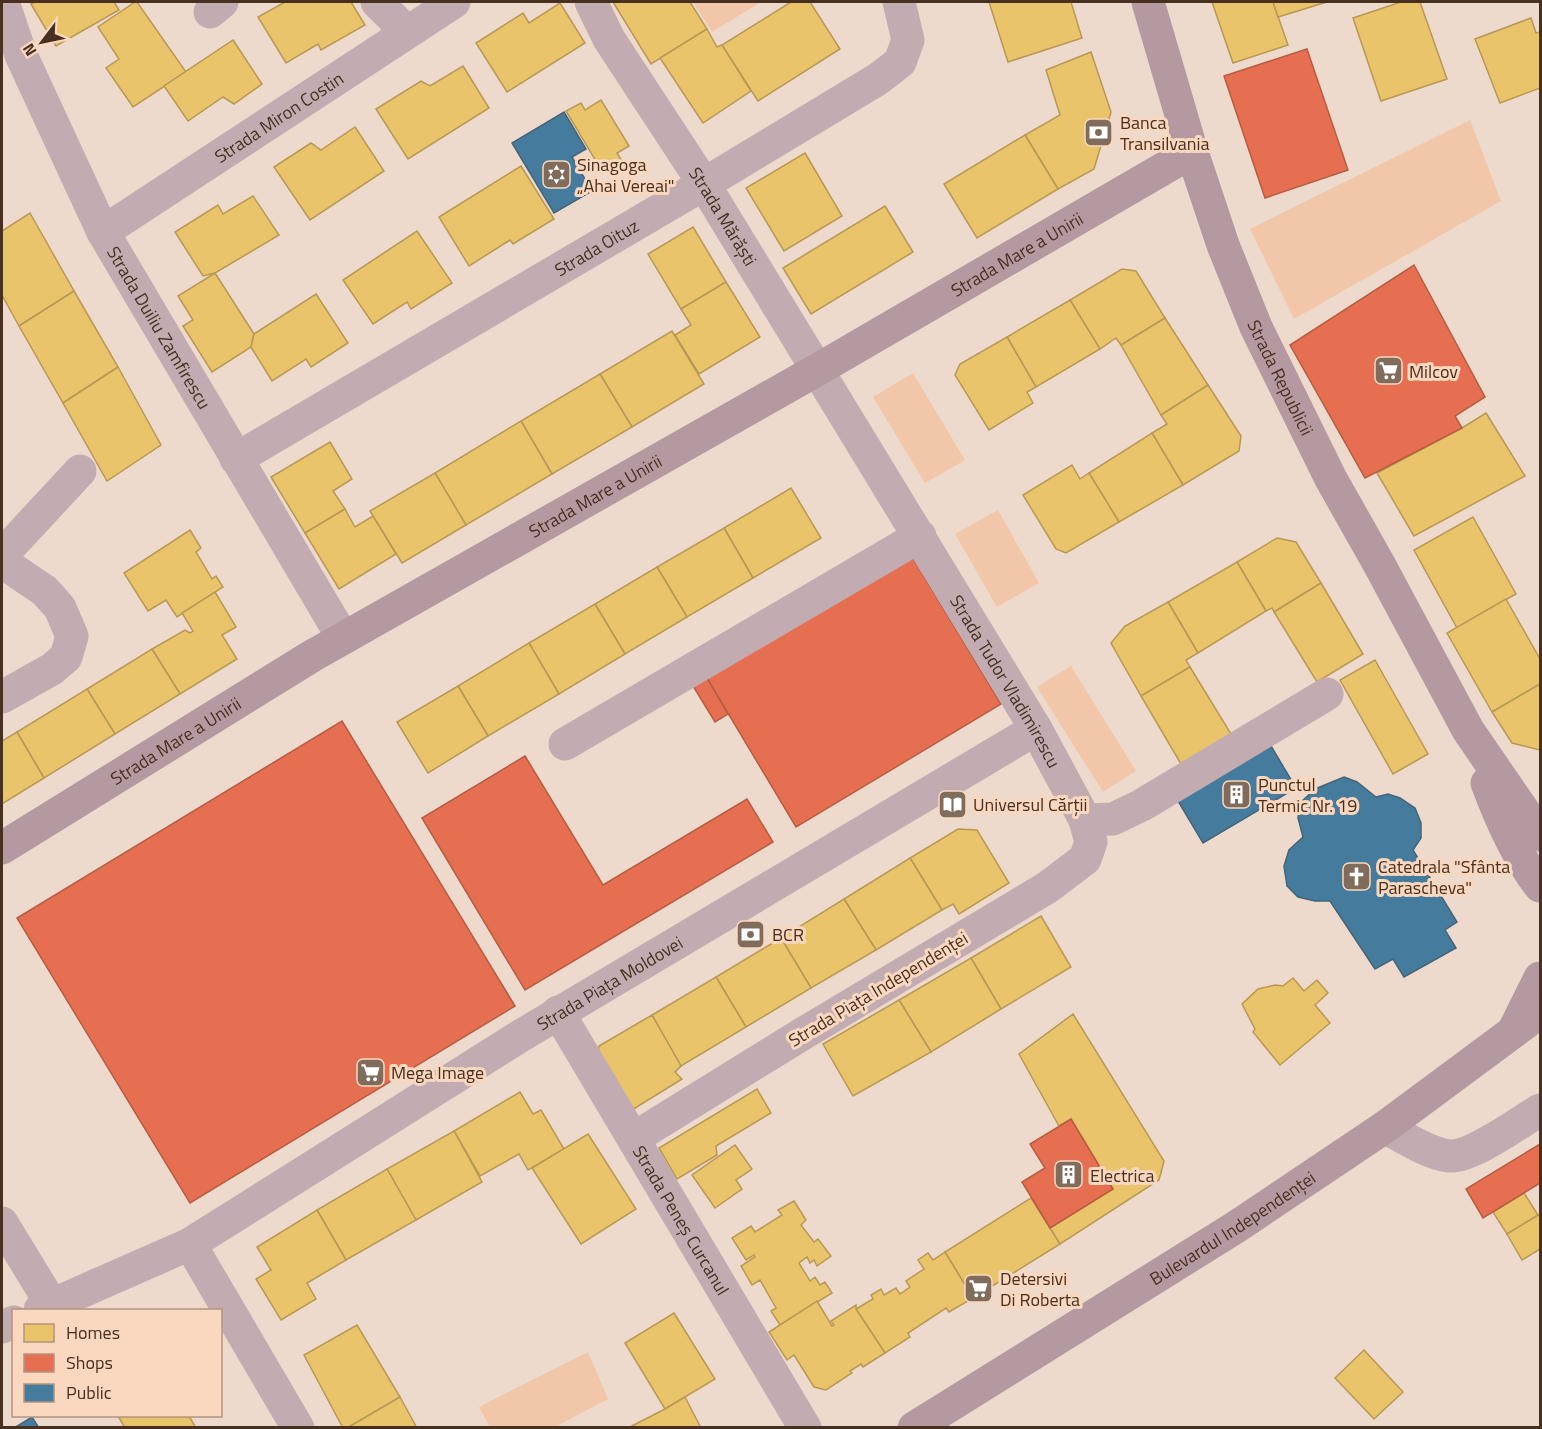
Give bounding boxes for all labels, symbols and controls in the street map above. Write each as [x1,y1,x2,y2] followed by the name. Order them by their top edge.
[12,12,72,72] north arrow
[16,39,42,61] text: N
[209,65,349,169] street label: Strada Miron Costin
[1120,109,1209,157] place label: Banca Transilvania
[1083,116,1115,148] bank icon: Banca Transilvania
[577,151,675,199] place label: Sinagoga „Ahai Vereai"
[540,158,572,190] synagogue icon: Sinagoga „Ahai Vereai"
[683,161,764,271] street label: Strada Mărăști
[945,205,1088,303] street label: Strada Mare a Unirii
[549,212,644,283] street label: Strada Oituz
[101,241,218,414] street label: Strada Duiliu Zamfirescu
[1241,316,1321,440] street label: Strada Republicii
[1372,355,1404,387] supermarket icon: Milcov
[1409,358,1458,385] place label: Milcov
[523,447,667,544] street label: Strada Mare a Unirii
[944,589,1068,773] street label: Strada Tudor Vladimirescu
[105,690,246,791] street label: Strada Mare a Unirii
[1258,771,1357,819] place label: Punctul Termic Nr. 19
[1221,778,1253,810] building icon: Punctul Termic Nr. 19
[936,788,968,820] library icon: Universul Cărții
[973,791,1087,818] place label: Universul Cărții
[1378,853,1510,901] place label: Catedrala "Sfânta Parascheva"
[1341,860,1373,892] church icon: Catedrala "Sfânta Parascheva"
[735,918,767,950] bank icon: BCR
[772,921,804,948] place label: BCR
[783,925,973,1053] street label: Strada Piața Independenței
[531,929,688,1037] street label: Strada Piața Moldovei
[354,1056,386,1088] supermarket icon: Mega Image
[391,1059,484,1086] place label: Mega Image
[627,1140,737,1300] street label: Strada Peneș Curcanul
[1053,1159,1085,1191] building icon: Electrica
[1090,1162,1154,1189] place label: Electrica
[1144,1164,1321,1291] street label: Bulevardul Independenței
[1000,1265,1080,1313] place label: Detersivi Di Roberta
[963,1272,995,1304] supermarket icon: Detersivi Di Roberta
[12,1309,222,1417] legend
[66,1319,120,1346] text: Homes
[66,1349,113,1376] text: Shops
[66,1379,112,1406] text: Public

